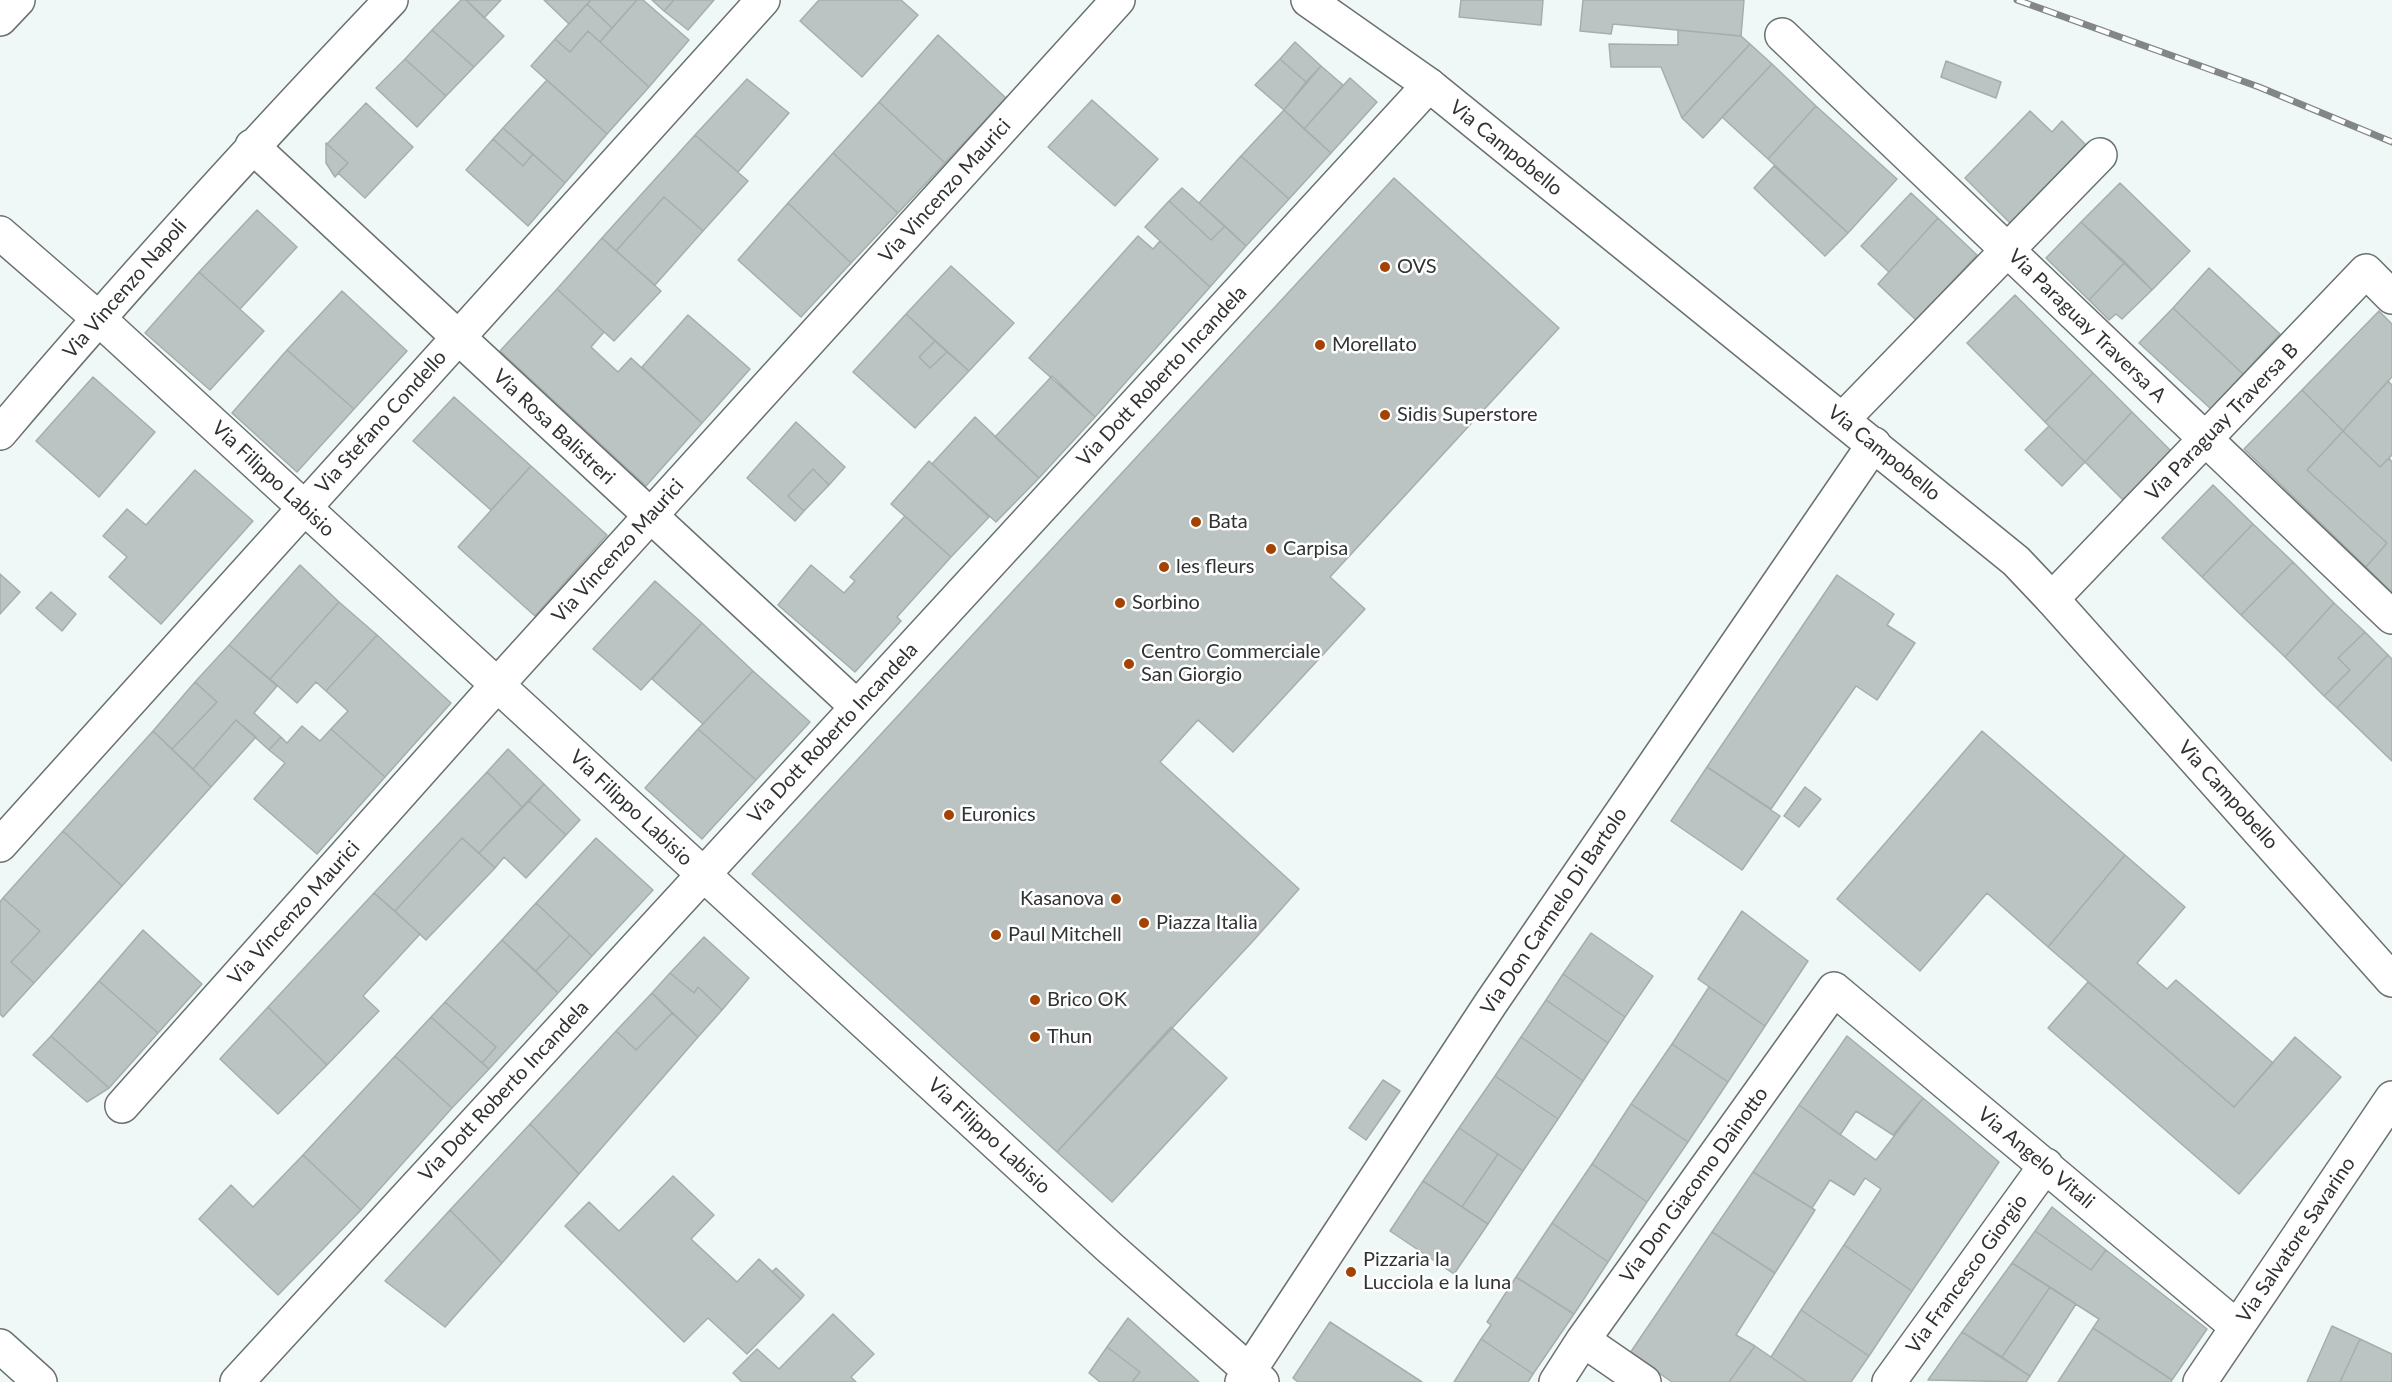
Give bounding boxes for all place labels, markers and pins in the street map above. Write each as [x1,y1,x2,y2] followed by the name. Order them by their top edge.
[1397,255,1437,279] place label: OVS
[1378,260,1392,274] marker: OVS
[1332,333,1417,357] place label: Morellato
[1313,338,1327,352] marker: Morellato
[1397,403,1538,427] place label: Sidis Superstore
[1378,408,1392,422] marker: Sidis Superstore
[1208,510,1248,534] place label: Bata
[1189,515,1203,529] marker: Bata
[1283,537,1348,561] place label: Carpisa
[1264,542,1278,556] marker: Carpisa
[1176,555,1254,579] place label: les fleurs
[1157,560,1171,574] marker: les fleurs
[1132,591,1200,615] place label: Sorbino
[1113,596,1127,610] marker: Sorbino
[1141,640,1321,687] place label: Centro Commerciale San Giorgio
[1122,657,1136,671] marker: Centro Commerciale San Giorgio
[961,803,1036,827] place label: Euronics
[942,808,956,822] marker: Euronics
[1020,887,1104,911] place label: Kasanova
[1109,892,1123,906] marker: Kasanova
[1156,911,1258,935] place label: Piazza Italia
[1137,916,1151,930] marker: Piazza Italia
[1008,923,1122,947] place label: Paul Mitchell
[989,928,1003,942] marker: Paul Mitchell
[1047,988,1127,1012] place label: Brico OK
[1028,993,1042,1007] marker: Brico OK
[1047,1025,1092,1049] place label: Thun
[1028,1030,1042,1044] marker: Thun
[1363,1248,1511,1295] place label: Pizzaria la Lucciola e la luna
[1344,1265,1358,1279] marker: Pizzaria la Lucciola e la luna

